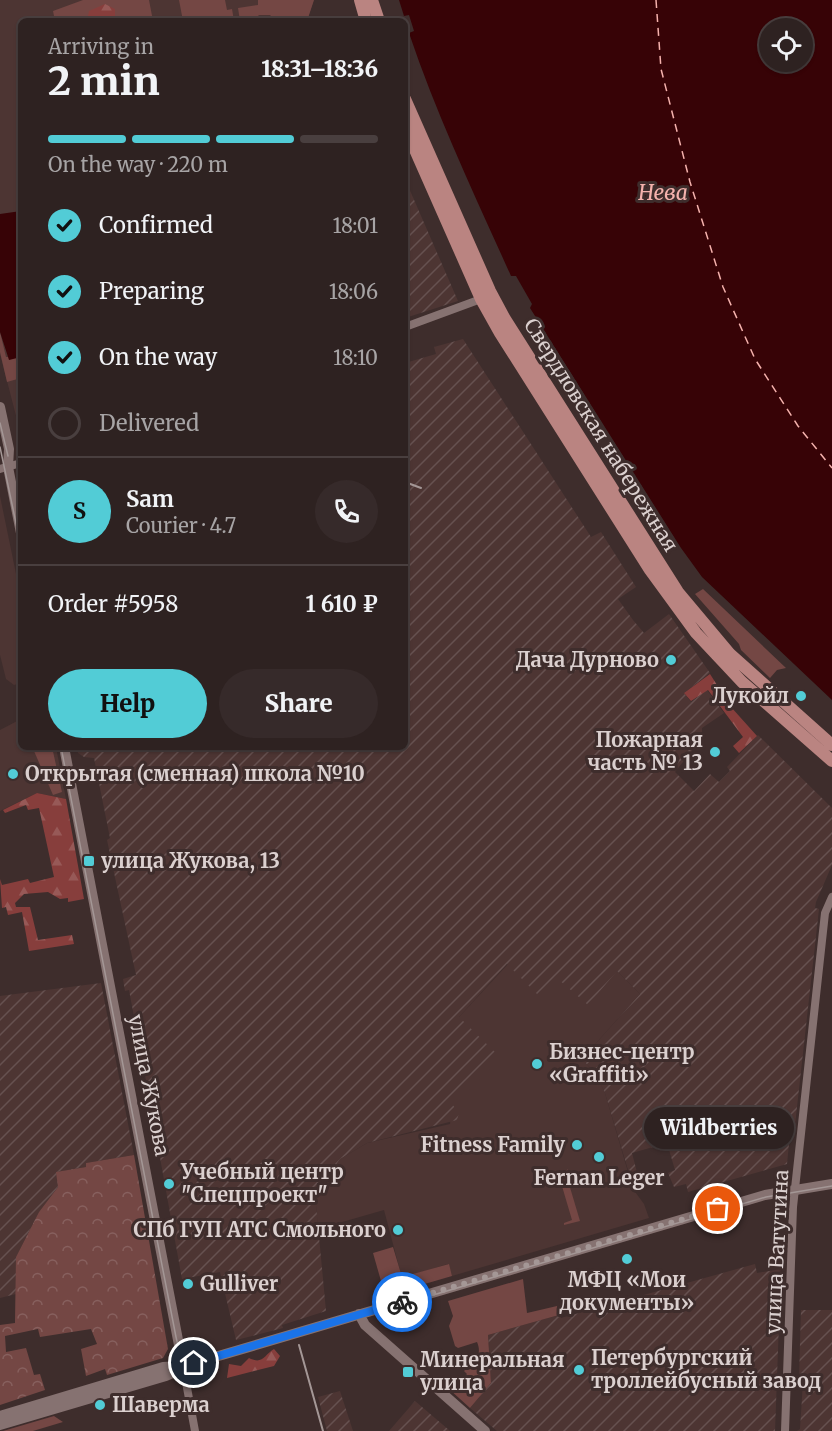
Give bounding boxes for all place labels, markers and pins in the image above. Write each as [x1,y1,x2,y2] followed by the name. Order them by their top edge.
[516,647,659,672] place label: Дача Дурново
[664,653,678,667] marker: Дача Дурново
[712,683,789,708] place label: Лукойл
[794,689,808,703] marker: Лукойл
[588,727,703,775] place label: Пожарная часть № 13
[708,745,722,759] marker: Пожарная часть № 13
[25,761,365,786] place label: Открытая (сменная) школа №10
[6,767,20,781] marker: Открытая (сменная) школа №10
[101,848,280,874] place label: улица Жукова, 13
[82,854,96,868] marker: улица Жукова, 13
[549,1039,695,1087] place label: Бизнес-центр «Graffiti»
[530,1057,544,1071] marker: Бизнес-центр «Graffiti»
[643,1107,793,1149] callout: Wildberries
[421,1132,565,1157] place label: Fitness Family
[570,1138,584,1152] marker: Fitness Family
[592,1150,606,1164] marker: Fernan Leger
[180,1159,344,1207] place label: Учебный центр "Спецпроект"
[533,1165,665,1190] place label: Fernan Leger
[162,1177,176,1191] marker: Учебный центр "Спецпроект"
[692,1183,743,1234] pin
[134,1217,386,1242] place label: СПб ГУП АТС Смольного
[391,1223,405,1237] marker: СПб ГУП АТС Смольного
[620,1252,634,1266] marker: МФЦ «Мои документы»
[559,1267,694,1315] place label: МФЦ «Мои документы»
[200,1271,278,1296] place label: Gulliver
[181,1277,195,1291] marker: Gulliver
[168,1337,219,1388] pin
[591,1345,821,1393] place label: Петербургский троллейбусный завод
[420,1347,565,1395] place label: Минеральная улица
[572,1363,586,1377] marker: Петербургский троллейбусный завод
[401,1365,415,1379] marker: Минеральная улица
[112,1392,210,1417] place label: Шаверма
[93,1398,107,1412] marker: Шаверма

